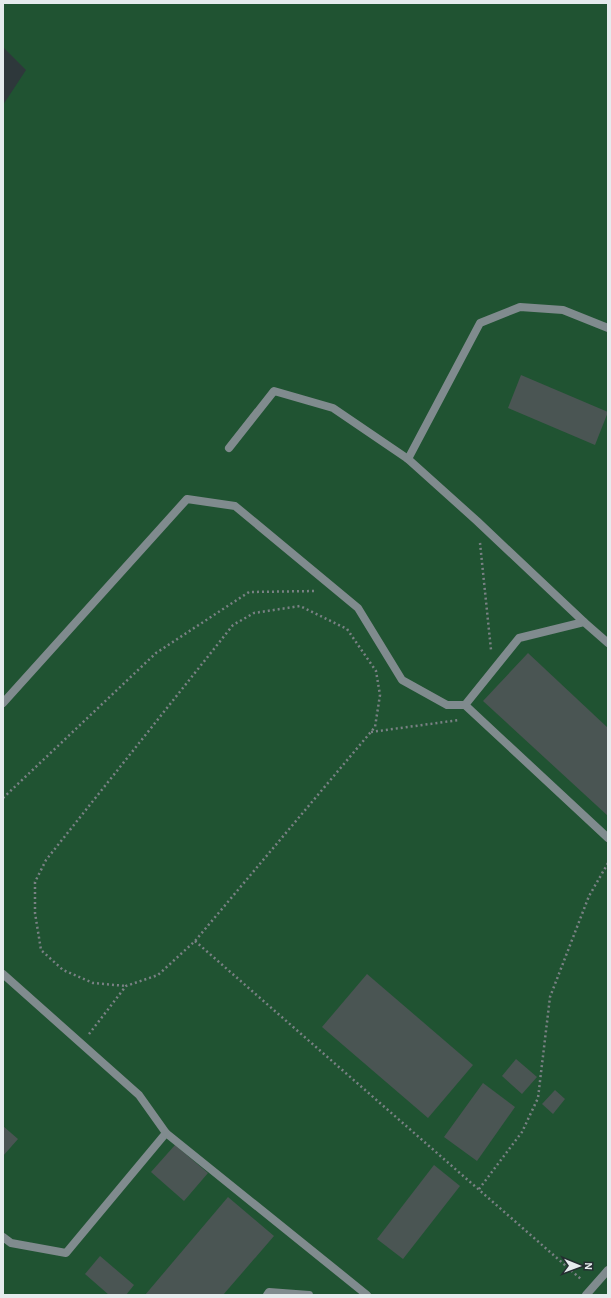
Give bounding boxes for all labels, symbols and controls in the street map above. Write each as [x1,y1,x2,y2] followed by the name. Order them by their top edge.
[559,1246,599,1286] north arrow
[583,1262,594,1270] text: N

